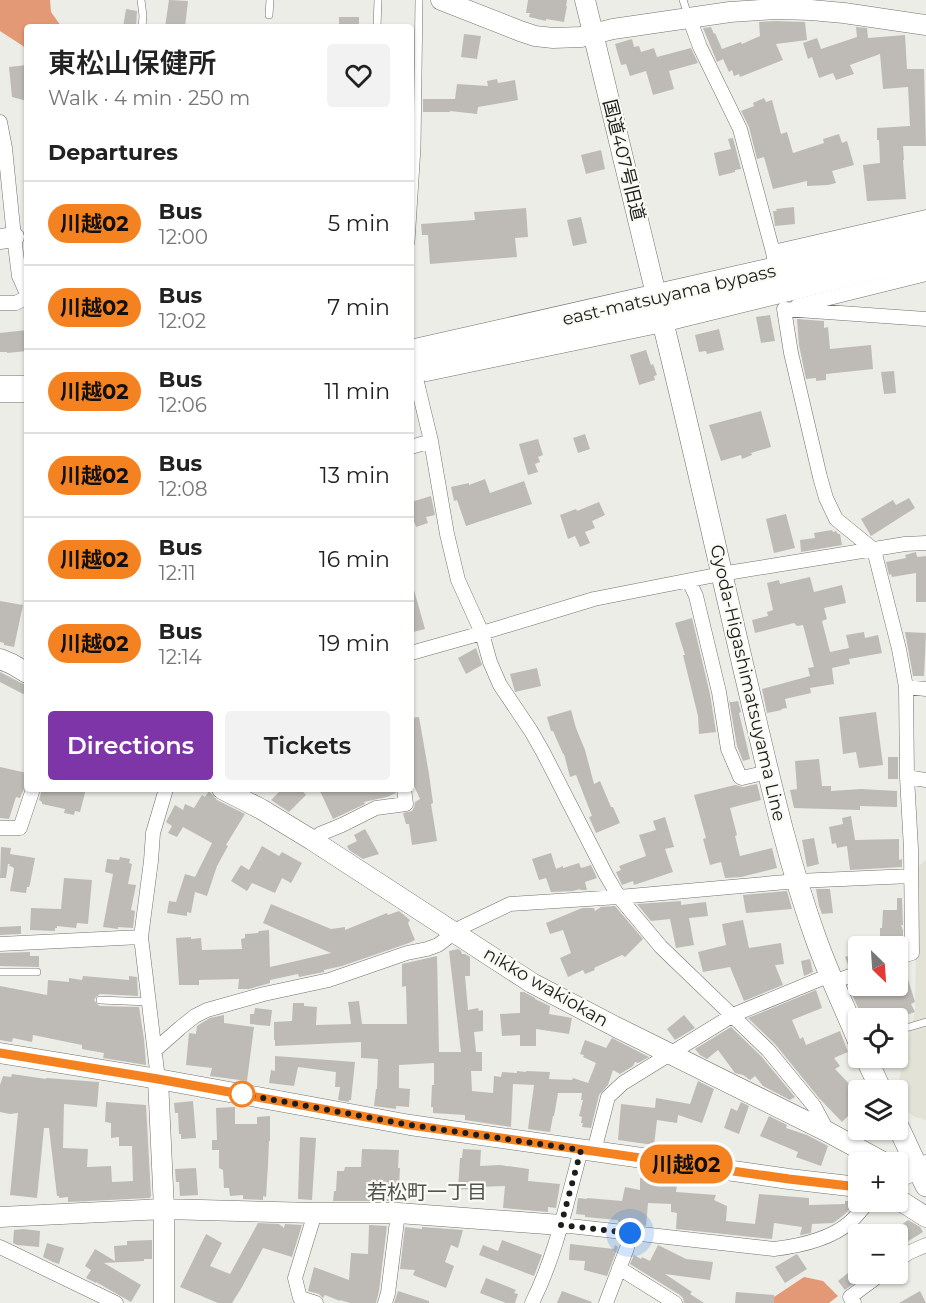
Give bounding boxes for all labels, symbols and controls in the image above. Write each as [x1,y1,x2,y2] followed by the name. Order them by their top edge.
[327,44,390,107] button: heart
[48,46,216,80] text: 東松山保健所
[48,86,250,110] text: Walk · 4 min · 250 m
[598,97,650,223] street label: 国道407号旧道
[48,139,178,166] text: Departures
[159,198,202,225] text: Bus
[328,210,390,237] text: 5 min
[60,211,129,236] text: 川越02
[159,225,208,249] text: 12:00
[560,260,778,330] street label: east-matsuyama bypass
[159,282,202,309] text: Bus
[327,294,390,321] text: 7 min
[60,295,129,320] text: 川越02
[159,309,206,333] text: 12:02
[159,366,202,393] text: Bus
[324,378,390,405] text: 11 min
[60,379,129,404] text: 川越02
[159,393,207,417] text: 12:06
[159,450,202,477] text: Bus
[320,462,390,489] text: 13 min
[60,463,129,488] text: 川越02
[159,477,207,501] text: 12:08
[159,534,202,561] text: Bus
[705,542,791,824] street label: Gyoda-Higashimatsuyama Line
[319,546,390,573] text: 16 min
[60,547,129,572] text: 川越02
[159,561,196,585] text: 12:11
[159,618,202,645] text: Bus
[319,630,390,657] text: 19 min
[60,631,129,656] text: 川越02
[159,645,202,669] text: 12:14
[48,711,213,780] button: Directions
[225,711,390,780] button: Tickets
[848,936,908,996] north arrow
[848,936,908,1284] map controls
[480,942,612,1032] street label: nikko wakiokan
[848,1008,908,1068] button: locate
[848,1080,908,1140] button: layers
[229,1081,255,1107] unlabelled marker
[644,1144,728,1184] line badge: 川越02
[652,1152,720,1177] text: 川越02
[848,1152,908,1212] button: +
[367,1180,487,1204] district label: 若松町一丁目
[615,1218,645,1248] your location
[848,1224,908,1284] button: −

